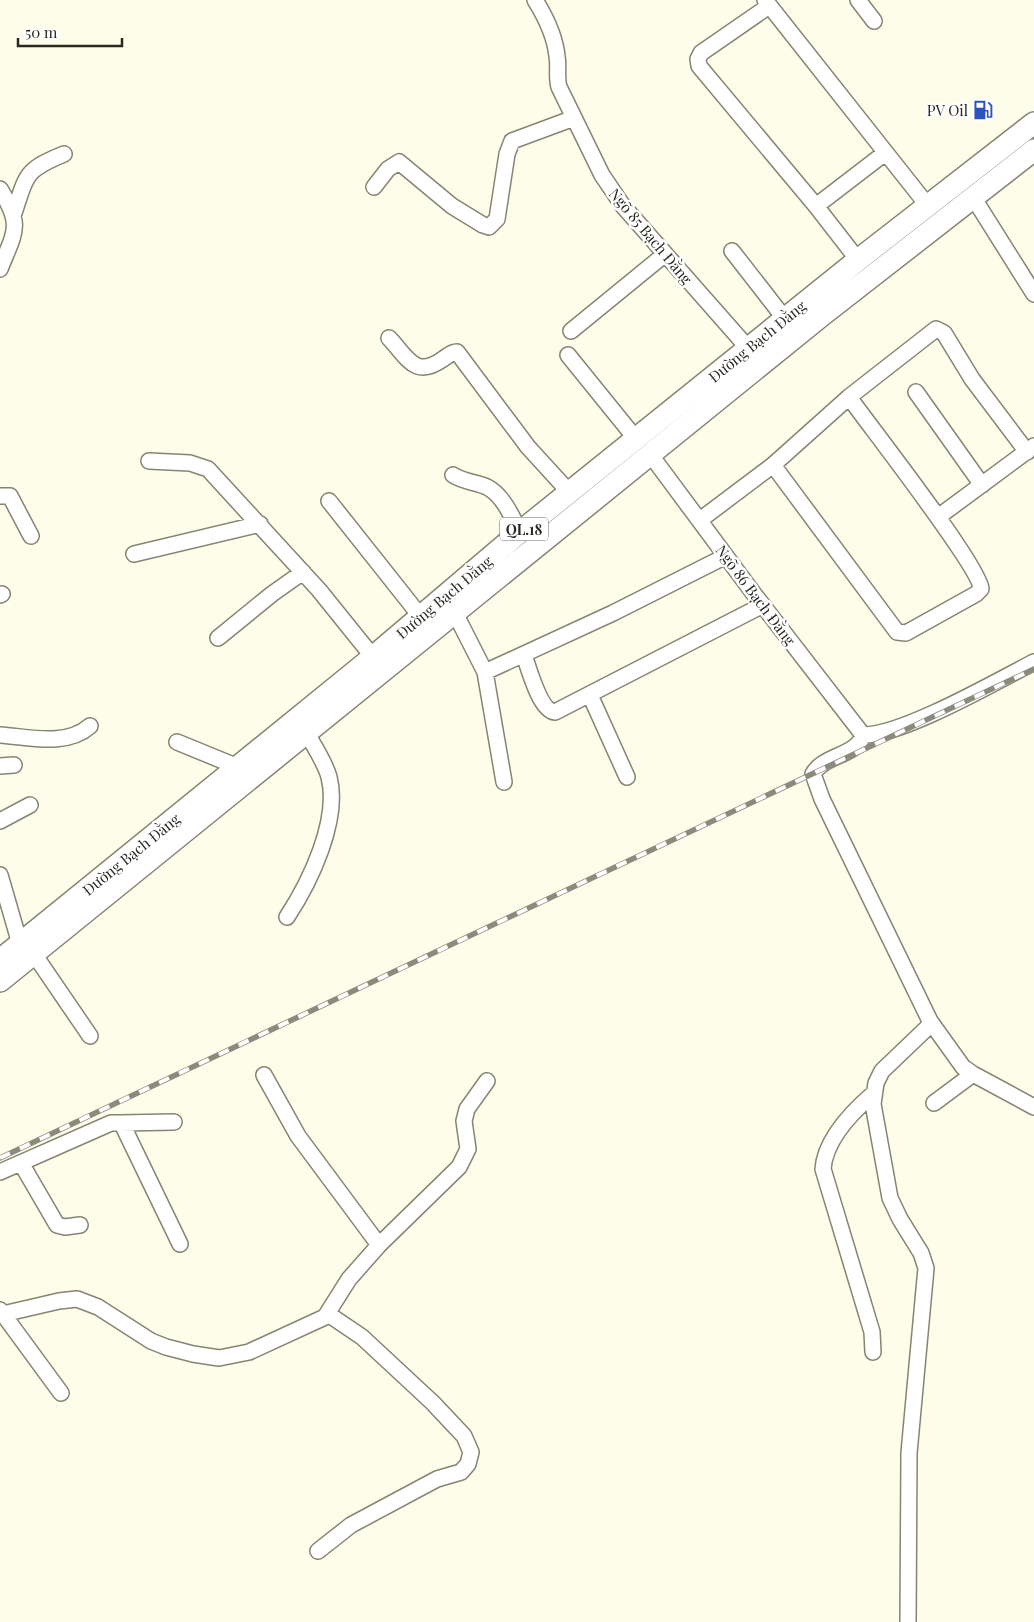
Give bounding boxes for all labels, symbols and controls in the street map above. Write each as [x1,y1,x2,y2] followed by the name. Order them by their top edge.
[18,15,121,47] scale bar
[25,22,58,42] text: 50 m
[972,99,994,121] fuel station icon: PV Oil
[927,100,968,120] place label: PV Oil
[605,184,697,288] street label: Ngõ 85 Bạch Đằng
[704,295,810,386] street label: Đường Bạch Đằng
[500,518,548,540] road number: QL.18
[712,541,800,649] street label: Ngõ 86 Bạch Đằng
[392,551,496,643] street label: Đường Bạch Đằng
[78,808,184,899] street label: Đường Bạch Đằng

